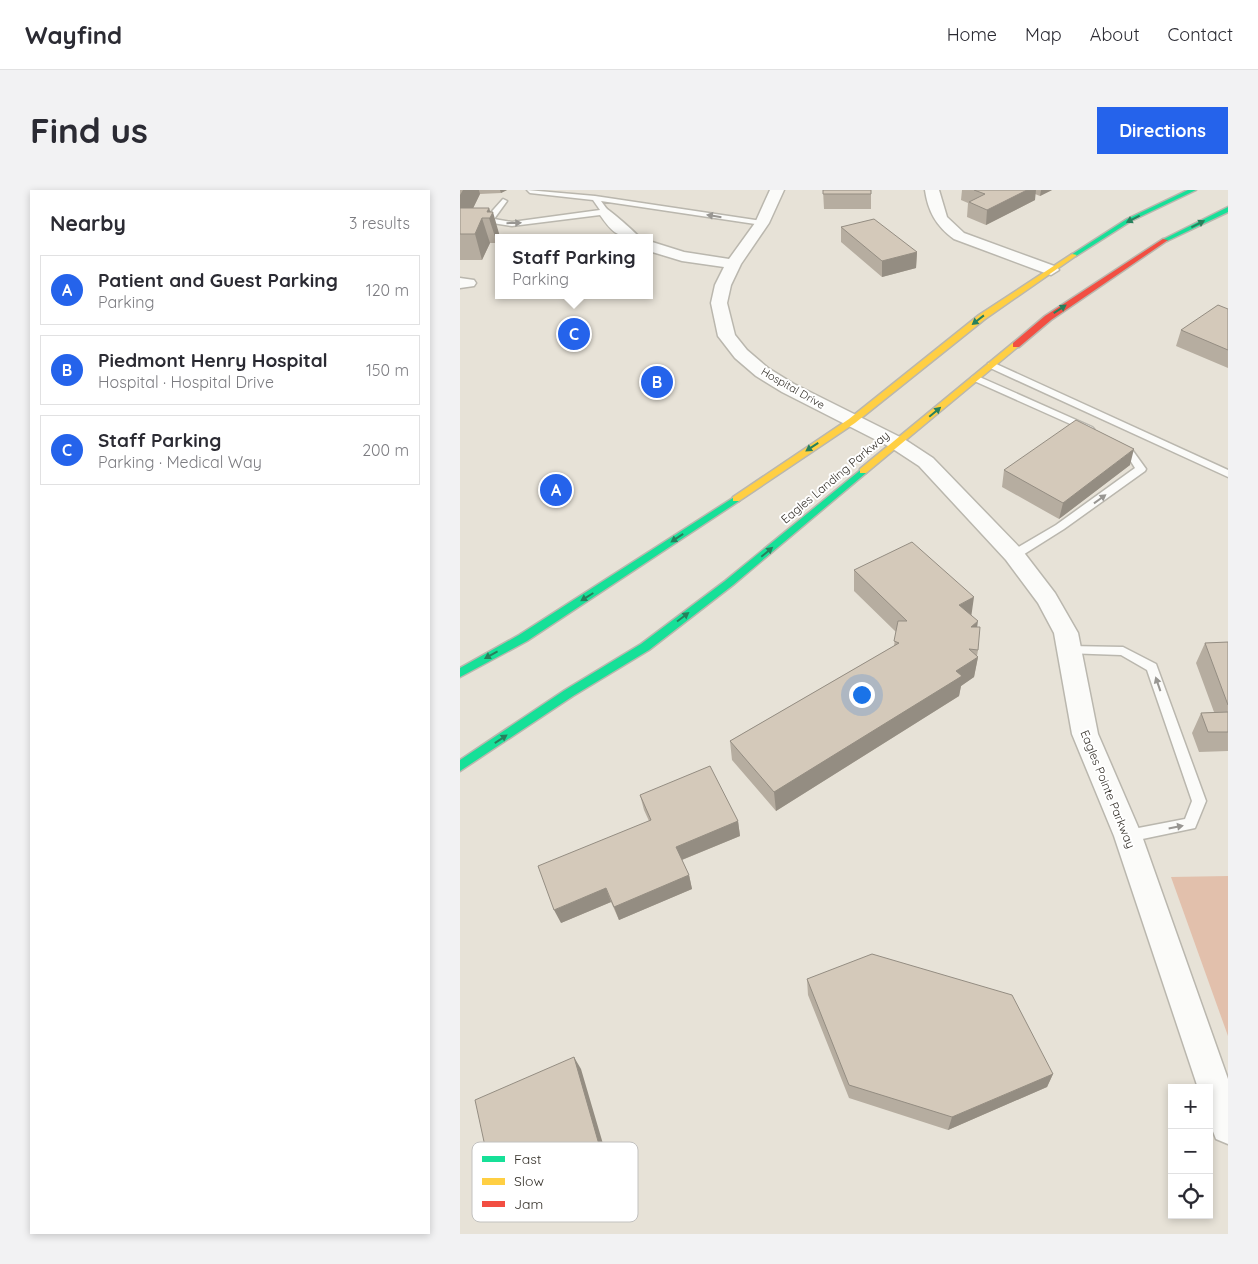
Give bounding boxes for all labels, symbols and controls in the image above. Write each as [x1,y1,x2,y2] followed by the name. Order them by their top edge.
[25,20,122,50] text: Wayfind
[947,23,997,46] text: Home
[1025,23,1062,46] text: Map
[1090,23,1140,46] text: About
[1168,23,1233,46] text: Contact
[1097,107,1228,154] button: Directions
[30,108,148,152] text: Find us
[50,210,126,236] text: Nearby
[706,212,722,220] one-way arrow
[349,213,410,233] text: 3 results
[1126,215,1140,223] one-way arrow
[506,219,522,227] one-way arrow
[1191,220,1206,228] one-way arrow
[495,234,653,299] popup
[512,245,636,269] text: Staff Parking
[98,268,338,292] text: Patient and Guest Parking
[512,269,569,289] text: Parking
[62,280,72,300] text: A
[366,280,409,300] text: 120 m
[98,292,155,312] text: Parking
[1054,305,1067,314] one-way arrow
[558,315,590,353] pin: C
[972,315,985,326] one-way arrow
[98,348,328,372] text: Piedmont Henry Hospital
[62,360,72,380] text: B
[366,360,409,380] text: 150 m
[641,363,673,401] pin: B
[759,364,827,412] street label: Hospital Drive
[98,372,274,392] text: Hospital · Hospital Drive
[928,406,940,418] one-way arrow
[778,427,892,527] street label: Eagles Landing Parkway
[98,428,221,452] text: Staff Parking
[62,440,72,460] text: C
[362,440,409,460] text: 200 m
[805,443,818,452] one-way arrow
[98,452,262,472] text: Parking · Medical Way
[540,471,572,509] pin: A
[1093,494,1106,504] one-way arrow
[670,533,684,543] one-way arrow
[760,546,773,557] one-way arrow
[580,593,594,602] one-way arrow
[676,612,690,622] one-way arrow
[485,651,498,660] one-way arrow
[1154,676,1162,691] one-way arrow
[849,682,875,708] your location
[1077,728,1139,850] street label: Eagles Pointe Parkway
[494,734,508,744] one-way arrow
[1169,823,1184,831] one-way arrow
[1168,1084,1213,1219] map controls
[1168,1084,1213,1129] button: +
[1168,1129,1213,1174] button: −
[472,1142,638,1222] legend
[514,1150,542,1168] text: Fast
[514,1172,544,1190] text: Slow
[1168,1174,1213,1219] button: locate
[514,1195,543,1213] text: Jam

